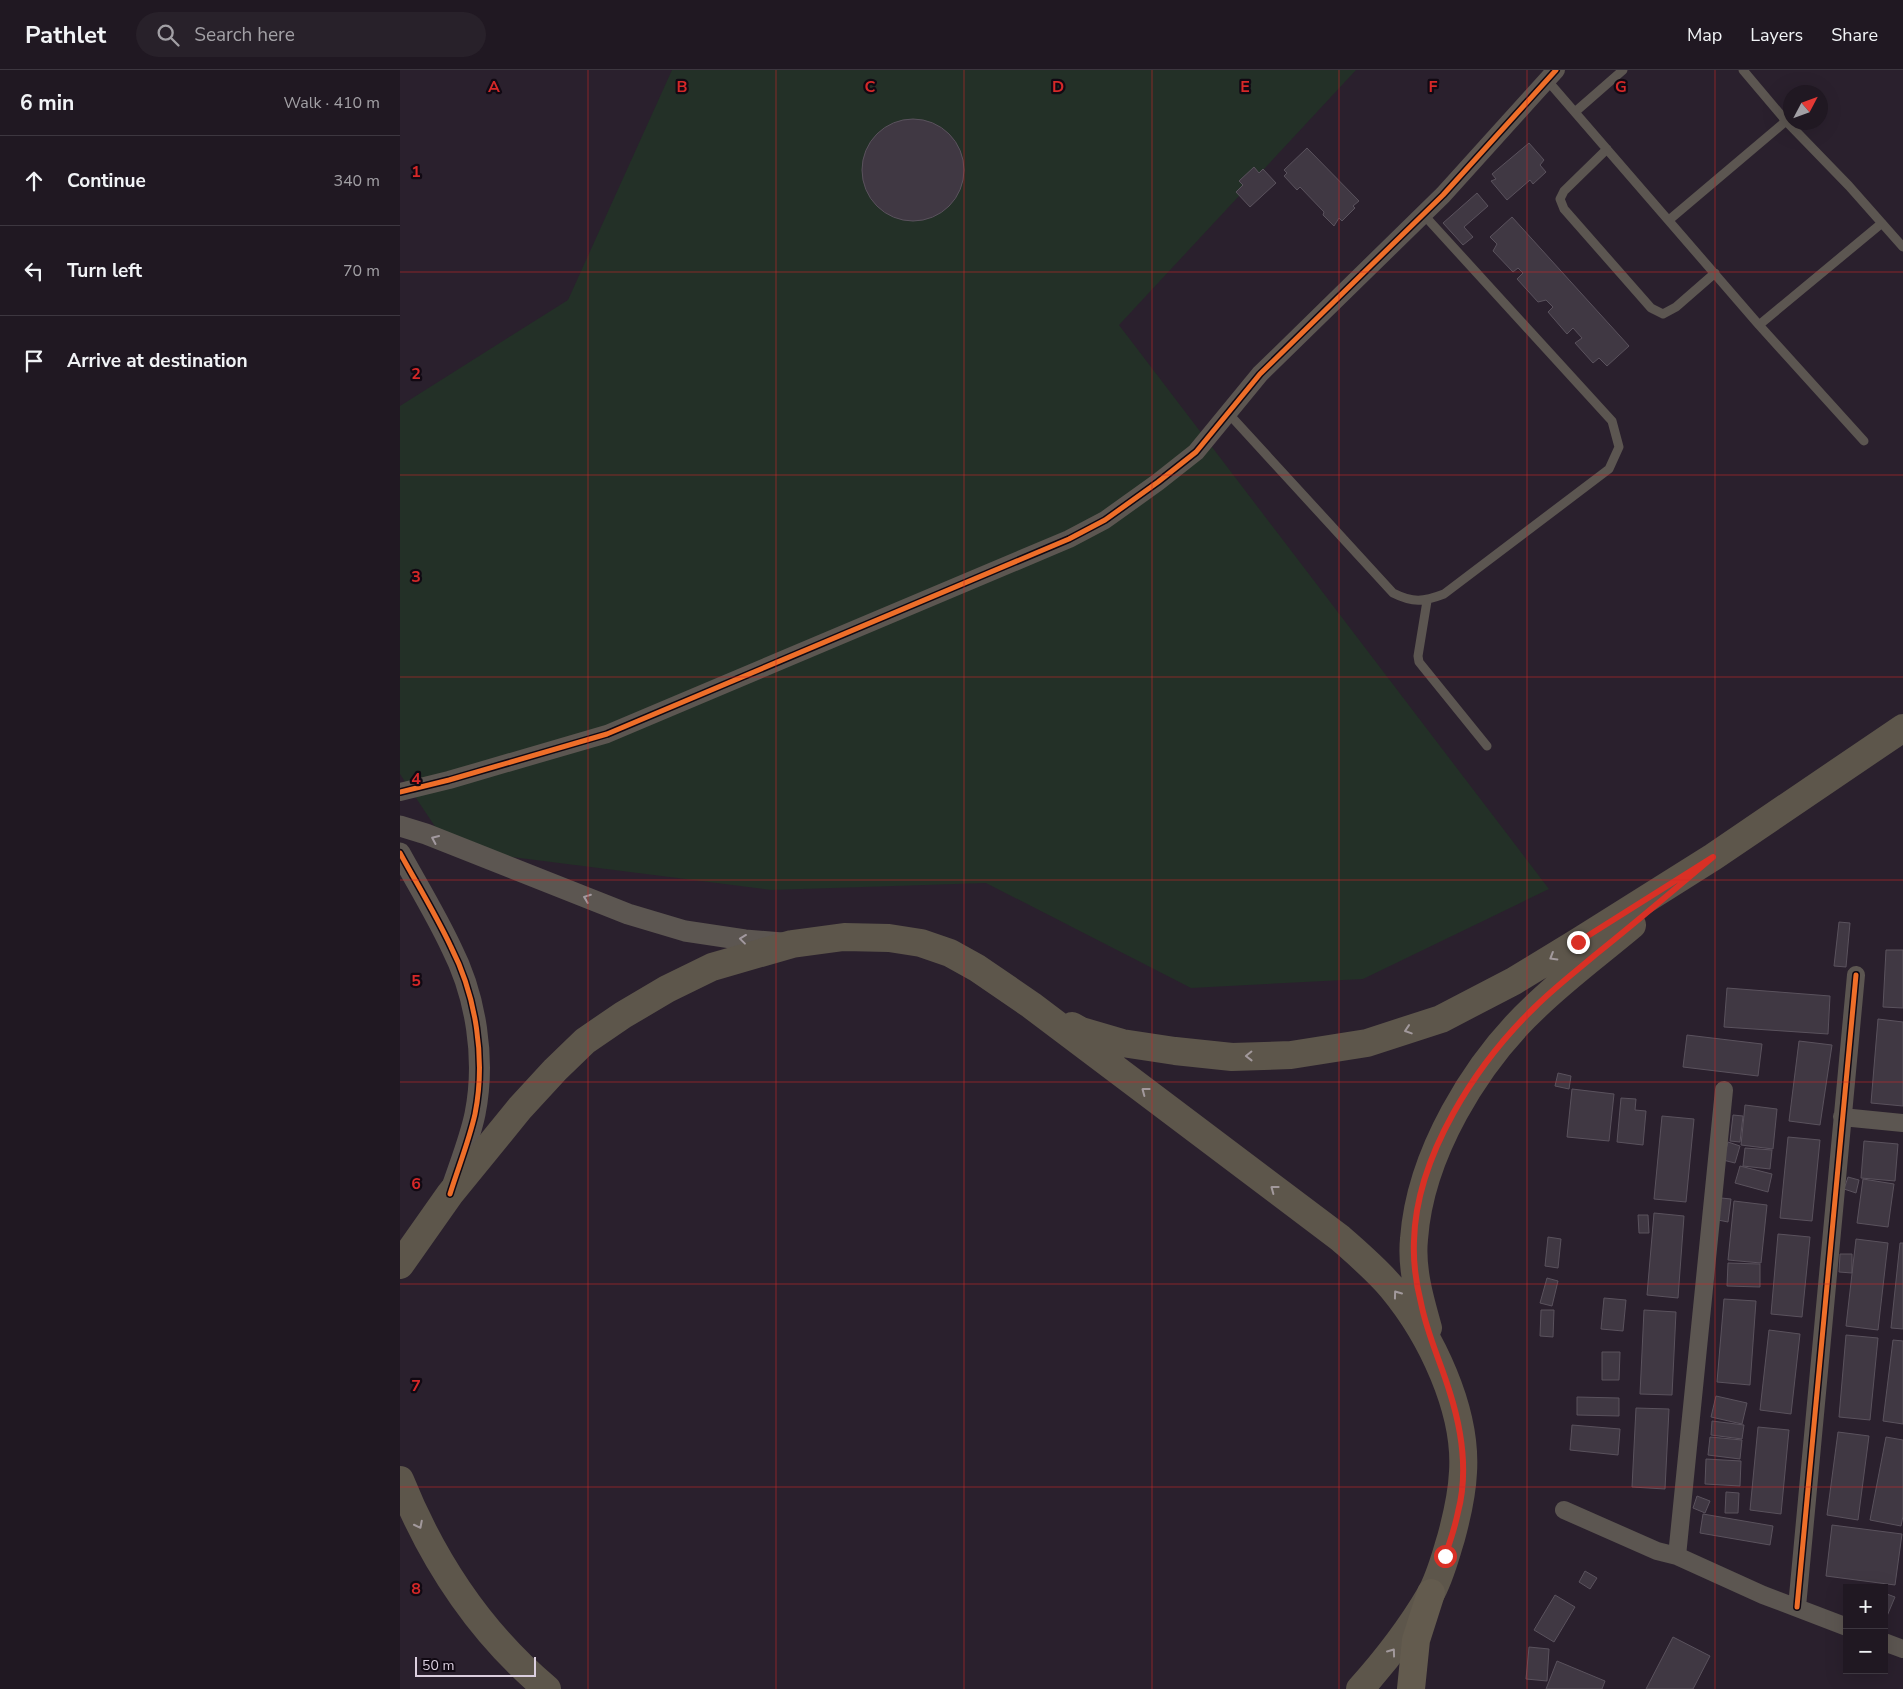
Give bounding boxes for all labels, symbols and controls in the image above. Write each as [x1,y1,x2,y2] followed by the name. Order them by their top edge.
[136,12,486,57] search box
[25,19,106,51] text: Pathlet
[154,21,182,49] icon: search
[194,22,295,48] text: Search here
[1687,23,1722,47] text: Map
[1750,23,1803,47] text: Layers
[1831,23,1878,47] text: Share
[488,76,500,98] text: A
[676,76,688,98] text: B
[865,76,876,98] text: C
[1052,76,1064,98] text: D
[1240,76,1250,98] text: E
[1429,76,1438,98] text: F
[1615,76,1627,98] text: G
[1783,85,1828,130] north arrow
[20,89,74,117] text: 6 min
[284,92,380,114] text: Walk · 410 m
[411,161,421,183] text: 1
[20,167,48,195] icon: ahead
[67,168,146,194] text: Continue
[333,170,380,192] text: 340 m
[20,257,48,285] icon: left
[67,258,142,284] text: Turn left
[343,260,380,282] text: 70 m
[20,347,48,375] icon: arrive
[67,348,248,374] text: Arrive at destination
[411,363,421,385] text: 2
[411,566,421,588] text: 3
[411,768,421,790] text: 4
[431,834,440,845] one-way arrow
[583,894,592,904] one-way arrow
[1567,931,1590,954] route end
[739,934,747,945] one-way arrow
[1550,951,1559,961] one-way arrow
[411,970,421,992] text: 5
[1405,1024,1413,1034] one-way arrow
[1245,1051,1252,1061] one-way arrow
[1141,1088,1151,1097] one-way arrow
[411,1173,421,1195] text: 6
[1270,1186,1280,1195] one-way arrow
[1394,1290,1403,1300] one-way arrow
[411,1375,421,1397] text: 7
[413,1520,423,1529] one-way arrow
[1434,1545,1457,1568] route start
[411,1578,421,1600] text: 8
[1843,1584,1888,1674] map controls
[1843,1584,1888,1629] button: +
[1843,1629,1888,1674] button: −
[1386,1649,1394,1658] one-way arrow
[415,1654,536,1677] scale bar
[422,1656,454,1675] text: 50 m

